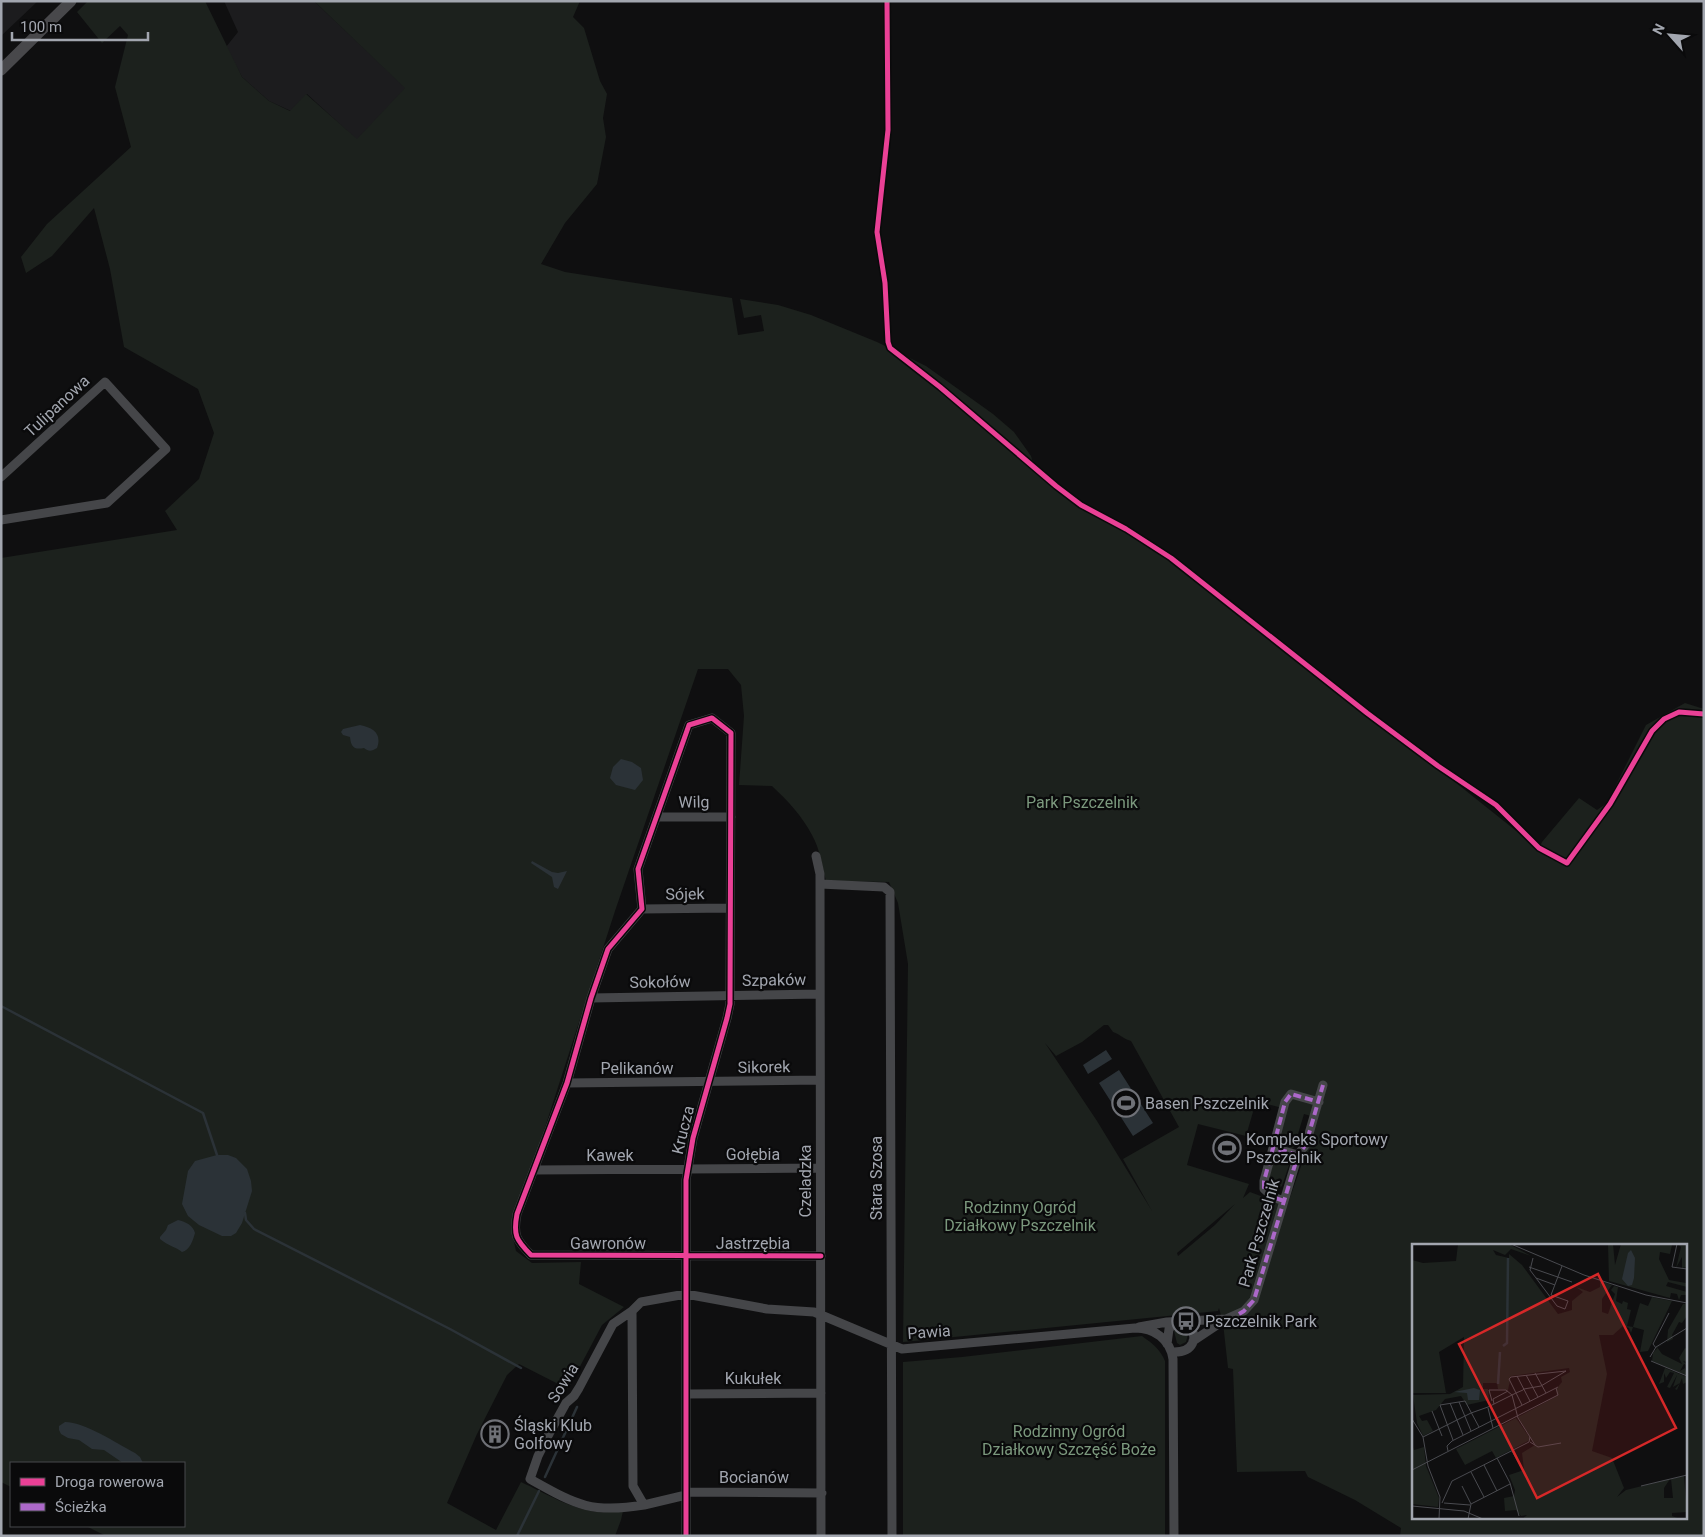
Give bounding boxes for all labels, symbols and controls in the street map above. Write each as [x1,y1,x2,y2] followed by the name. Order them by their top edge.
[12,10,149,42] scale bar
[1645,10,1695,60] north arrow
[20,18,62,36] text: 100 m
[1649,21,1668,37] text: N
[21,371,93,441] street label: Tulipanowa
[678,792,710,812] street label: Wilg
[1026,793,1139,812] park label: Park Pszczelnik
[665,884,706,904] street label: Sójek
[742,970,806,990] street label: Szpaków
[629,972,691,992] street label: Sokołów
[738,1057,791,1077] street label: Sikorek
[600,1059,674,1078] street label: Pelikanów
[1111,1088,1141,1118] sports icon: Basen Pszczelnik
[1145,1094,1270,1113] place label: Basen Pszczelnik
[668,1104,698,1156] street label: Krucza
[1246,1130,1388,1167] place label: Kompleks Sportowy Pszczelnik
[1212,1133,1242,1163] sports icon: Kompleks Sportowy Pszczelnik
[867,1136,886,1220] street label: Stara Szosa
[796,1144,815,1218] street label: Czeladzka
[726,1145,780,1164] street label: Gołębia
[586,1146,635,1165] street label: Kawek
[1234,1176,1284,1289] street label: Park Pszczelnik
[944,1198,1097,1235] park label: Rodzinny Ogród Działkowy Pszczelnik
[570,1234,646,1253] street label: Gawronów
[716,1234,790,1253] street label: Jastrzębia
[1412,1244,1688,1520] inset map
[1171,1306,1201,1336] bus stop icon: Pszczelnik Park
[1205,1312,1318,1331] place label: Pszczelnik Park
[907,1321,951,1343] street label: Pawia
[543,1360,583,1406] street label: Sowia
[725,1369,782,1388] street label: Kukułek
[514,1415,592,1453] place label: Śląski Klub Golfowy
[480,1419,510,1449] building icon: Śląski Klub Golfowy
[982,1422,1156,1459] park label: Rodzinny Ogród Działkowy Szczęść Boże
[10,1462,185,1527] legend
[719,1468,789,1487] street label: Bocianów
[55,1473,164,1491] text: Droga rowerowa
[55,1498,107,1516] text: Ścieżka

